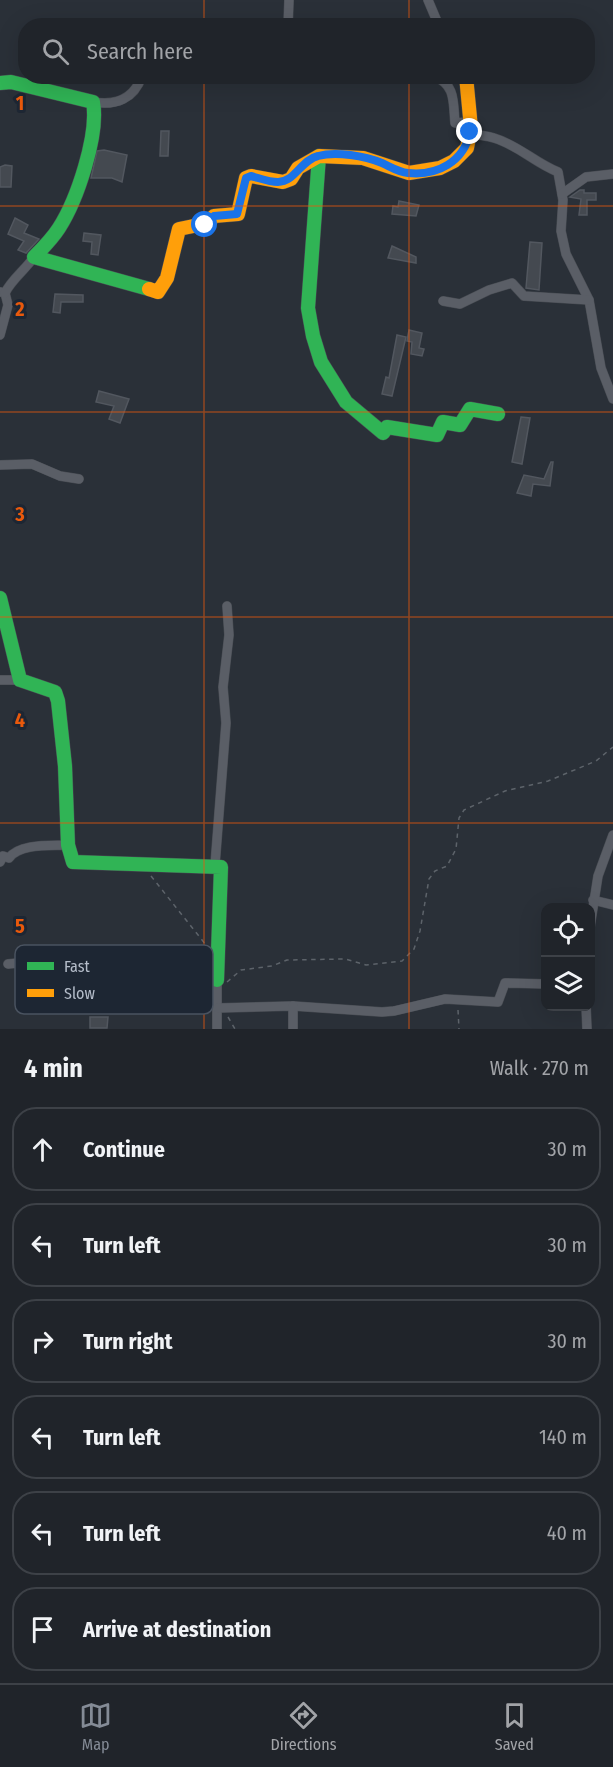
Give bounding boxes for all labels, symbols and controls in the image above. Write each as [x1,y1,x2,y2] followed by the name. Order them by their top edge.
[18,18,595,84] search box
[39,35,72,68] icon: search
[87,38,193,65] text: Search here
[16,91,24,115] text: 1
[456,118,482,144] route end
[191,211,217,237] route start
[14,297,25,321] text: 2
[14,502,25,526] text: 3
[15,708,25,732] text: 4
[541,903,595,1011] map controls
[541,903,595,957] button: locate
[15,914,25,938] text: 5
[15,945,213,1014] legend
[64,957,91,976] text: Fast
[541,957,595,1011] button: layers
[64,984,95,1003] text: Slow
[24,1053,83,1084] text: 4 min
[490,1056,589,1080] text: Walk · 270 m
[26,1133,59,1166] icon: ahead
[83,1136,165,1163] text: Continue
[547,1137,587,1161] text: 30 m
[26,1229,59,1262] icon: left
[83,1232,161,1259] text: Turn left
[547,1233,587,1257] text: 30 m
[26,1325,59,1358] icon: right
[83,1328,172,1355] text: Turn right
[547,1329,587,1353] text: 30 m
[26,1421,59,1454] icon: left
[83,1424,161,1451] text: Turn left
[539,1425,587,1449] text: 140 m
[26,1517,59,1550] icon: left
[83,1520,161,1547] text: Turn left
[547,1521,587,1545] text: 40 m
[26,1613,59,1646] icon: arrive
[83,1616,271,1643] text: Arrive at destination
[79,1699,112,1754] tab: Map
[270,1699,337,1754] tab: Directions
[495,1699,534,1754] tab: Saved

